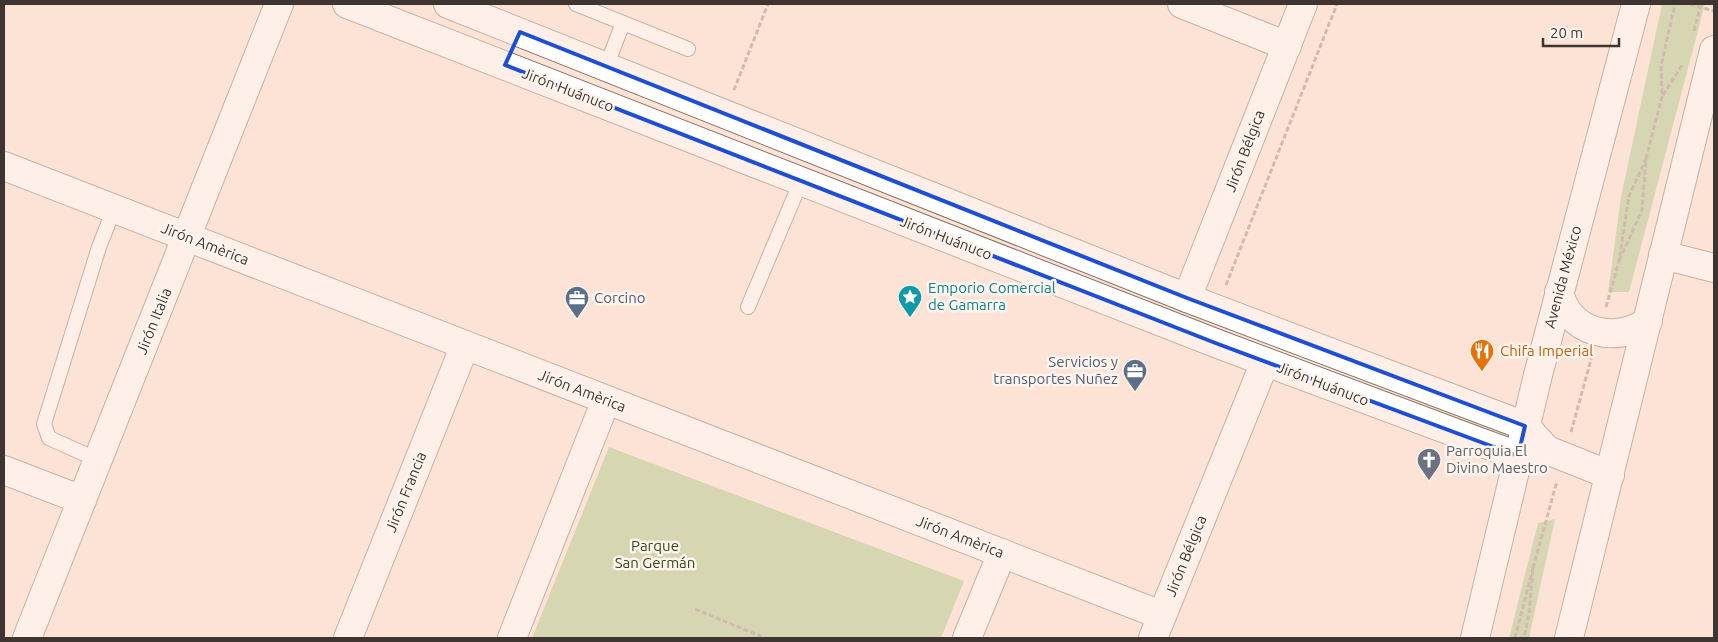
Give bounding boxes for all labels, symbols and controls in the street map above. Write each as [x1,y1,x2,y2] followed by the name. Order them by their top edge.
[1543,15,1619,47] scale bar
[1550,24,1583,41] text: 20 m
[520,64,617,115] street label: Jirón Huánuco
[1221,108,1268,194] street label: Jirón Bélgica
[898,212,995,263] street label: Jirón Huánuco
[159,219,251,268] street label: Jirón Amèrica
[1541,224,1584,330] street label: Avenida México
[928,279,1056,313] place label: Emporio Comercial de Gamarra
[897,284,923,318] place icon: Emporio Comercial de Gamarra
[133,285,175,357] street label: Jirón Italia
[564,285,590,319] office icon: Corcino
[594,289,646,306] place label: Corcino
[1469,338,1495,372] restaurant icon: Chifa Imperial
[1500,342,1593,359] place label: Chifa Imperial
[993,353,1118,387] place label: Servicios y transportes Nuñez
[1122,358,1148,392] office icon: Servicios y transportes Nuñez
[1275,358,1372,409] street label: Jirón Huánuco
[536,366,628,415] street label: Jirón Amèrica
[1446,442,1548,476] place label: Parroquia El Divino Maestro
[1416,447,1442,481] church icon: Parroquia El Divino Maestro
[382,449,429,535] street label: Jirón Francia
[914,512,1006,561] street label: Jirón Amèrica
[1162,513,1210,599] street label: Jirón Bélgica
[615,537,695,571] park label: Parque San Germán

